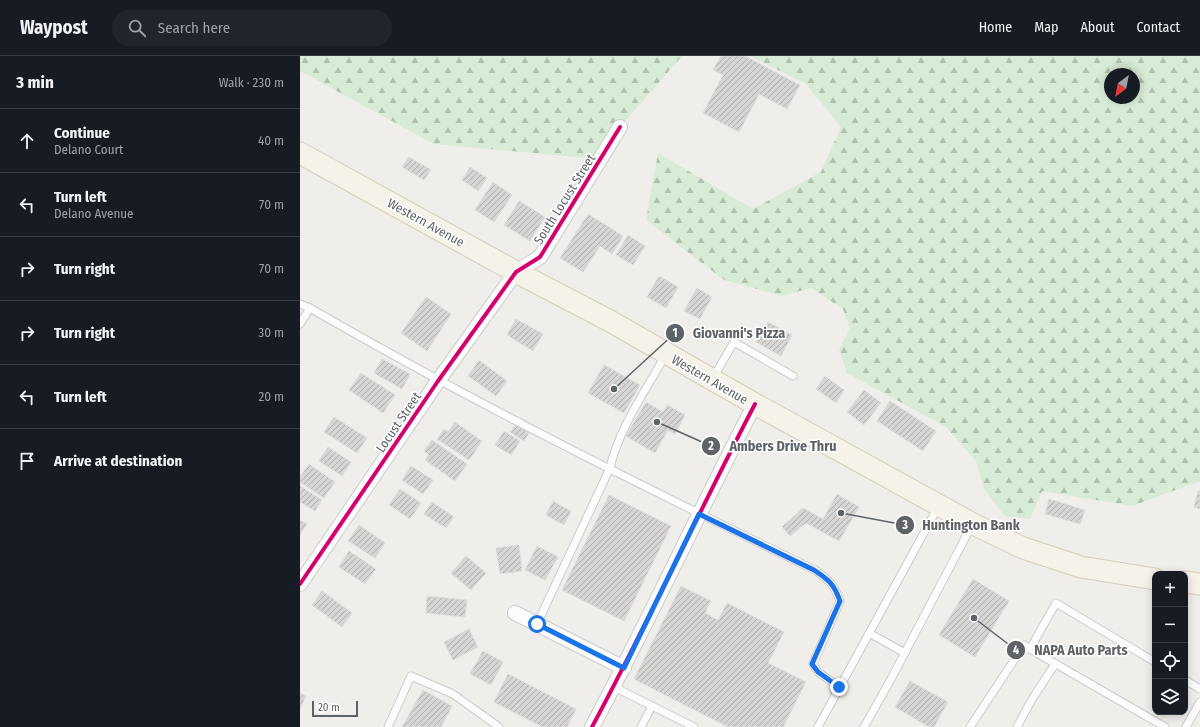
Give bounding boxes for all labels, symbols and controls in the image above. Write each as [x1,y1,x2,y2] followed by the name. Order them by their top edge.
[112,10,392,46] search box
[20,16,88,39] text: Waypost
[126,17,148,39] icon: search
[158,19,230,37] text: Search here
[979,19,1012,36] text: Home
[1034,19,1058,36] text: Map
[1080,19,1115,36] text: About
[1137,19,1180,36] text: Contact
[1104,68,1140,104] north arrow
[16,72,54,93] text: 3 min
[219,75,284,90] text: Walk · 230 m
[54,124,110,142] text: Continue
[16,130,38,152] icon: ahead
[258,133,284,148] text: 40 m
[54,142,123,157] text: Delano Court
[531,151,599,247] street label: South Locust Street
[54,188,107,206] text: Turn left
[16,194,38,216] icon: left
[385,195,467,250] street label: Western Avenue
[259,197,284,212] text: 70 m
[54,206,134,221] text: Delano Avenue
[16,258,38,280] icon: right
[54,260,115,278] text: Turn right
[259,261,284,276] text: 70 m
[665,320,793,346] callout: Giovanni's Pizza
[16,322,38,344] icon: right
[54,324,115,342] text: Turn right
[258,325,284,340] text: 30 m
[693,325,785,342] text: Giovanni's Pizza
[672,326,678,340] text: 1
[669,352,751,407] street label: Western Avenue
[16,386,38,408] icon: left
[54,388,107,406] text: Turn left
[258,389,284,404] text: 20 m
[373,389,424,455] street label: Locust Street
[701,433,845,459] callout: Ambers Drive Thru
[728,438,837,455] text: Ambers Drive Thru
[707,439,714,453] text: 2
[16,450,38,472] icon: arrive
[54,452,182,470] text: Arrive at destination
[895,512,1028,538] callout: Huntington Bank
[922,517,1021,534] text: Huntington Bank
[901,518,908,532] text: 3
[1152,571,1188,715] map controls
[1152,571,1188,607] button: +
[1152,607,1188,643] button: −
[528,615,546,633] route start
[1006,637,1135,663] callout: NAPA Auto Parts
[1034,642,1128,659] text: NAPA Auto Parts
[1013,643,1019,657] text: 4
[1152,643,1188,679] button: locate
[830,678,848,696] route end
[1152,679,1188,715] button: layers
[312,699,358,718] scale bar
[318,701,340,714] text: 20 m

